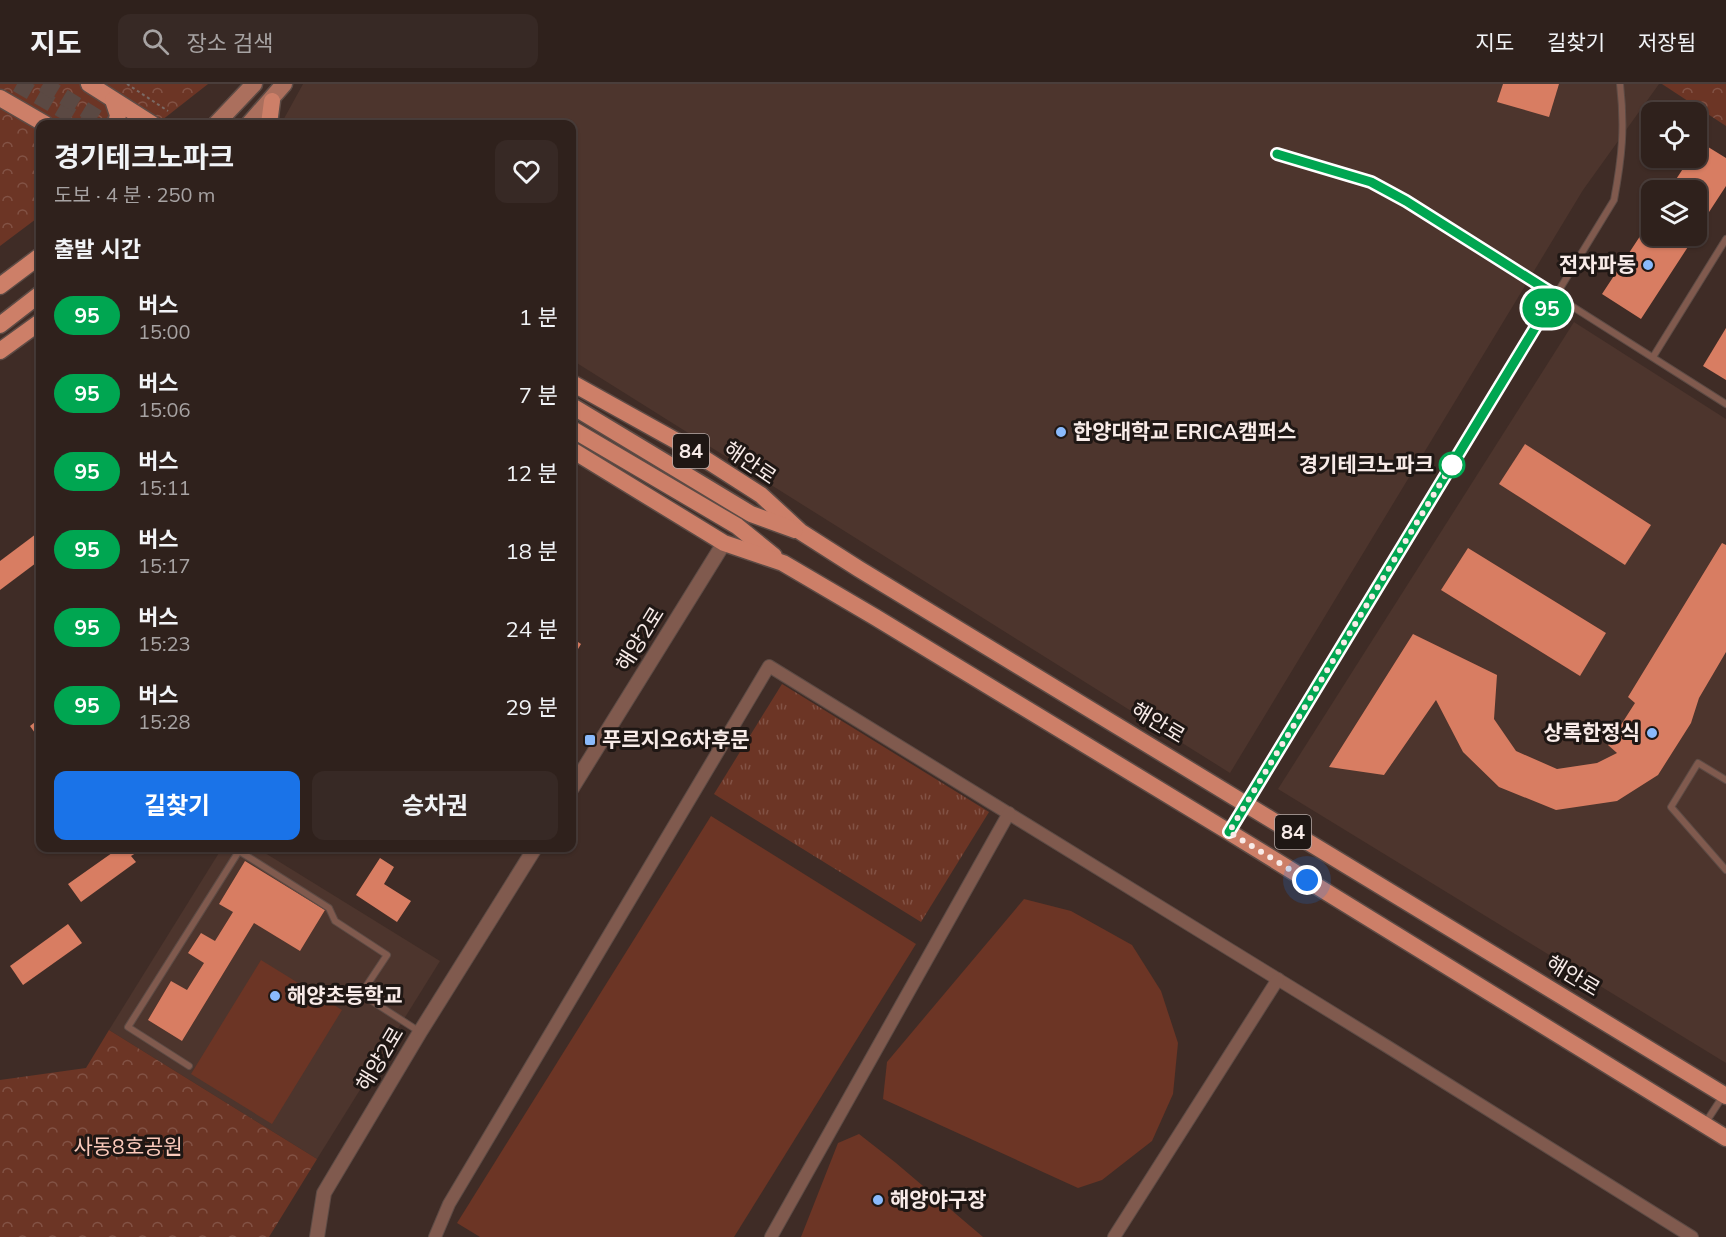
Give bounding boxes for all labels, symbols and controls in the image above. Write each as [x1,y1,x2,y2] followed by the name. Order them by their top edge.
[118,14,538,68] search box
[30,25,82,60] text: 지도
[139,25,172,58] icon: search
[187,29,273,57] text: 장소 검색
[1475,29,1514,55] text: 지도
[1547,29,1605,55] text: 길찾기
[1638,29,1696,55] text: 저장됨
[1641,102,1707,246] map controls
[1641,102,1707,168] button: locate
[54,139,234,174] text: 경기테크노파크
[495,140,558,203] button: heart
[1641,180,1707,246] button: layers
[54,182,215,207] text: 도보 · 4 분 · 250 m
[54,235,141,263] text: 출발 시간
[1559,251,1636,277] place label: 전자파동
[1641,258,1655,272] marker: 전자파동
[1520,288,1574,328] line badge: 95
[138,291,178,319] text: 버스
[1534,295,1560,321] text: 95
[74,302,100,328] text: 95
[519,303,558,331] text: 1 분
[138,319,191,344] text: 15:00
[138,369,178,397] text: 버스
[74,380,100,406] text: 95
[519,381,558,409] text: 7 분
[138,397,191,422] text: 15:06
[1073,418,1296,444] place label: 한양대학교 ERICA캠퍼스
[1054,425,1068,439] marker: 한양대학교 ERICA캠퍼스
[673,434,709,468] road number: 84
[719,435,782,489] street label: 해안로
[138,447,178,475] text: 버스
[1299,451,1434,477] place label: 경기테크노파크
[1439,452,1465,478] marker: 경기테크노파크
[74,458,100,484] text: 95
[506,459,558,487] text: 12 분
[138,475,191,500] text: 15:11
[138,525,178,553] text: 버스
[74,536,100,562] text: 95
[506,537,558,565] text: 18 분
[138,553,191,578] text: 15:17
[609,602,669,675] street label: 해양2로
[138,603,178,631] text: 버스
[74,614,100,640] text: 95
[506,615,558,643] text: 24 분
[138,631,191,656] text: 15:23
[138,681,178,709] text: 버스
[74,692,100,718] text: 95
[506,693,558,721] text: 29 분
[1127,696,1190,748] street label: 해안로
[138,709,191,734] text: 15:28
[1543,719,1640,745] place label: 상록한정식
[602,726,750,752] place label: 푸르지오6차후문
[1645,726,1659,740] marker: 상록한정식
[583,733,597,747] marker: 푸르지오6차후문
[54,771,300,840] button: 길찾기
[312,771,558,840] button: 승차권
[1275,815,1311,849] road number: 84
[1292,865,1322,895] your location
[1542,949,1605,1001] street label: 해안로
[287,982,403,1008] place label: 해양초등학교
[268,989,282,1003] marker: 해양초등학교
[350,1022,408,1095] street label: 해양2로
[73,1133,183,1159] park label: 사동8호공원
[890,1186,987,1212] place label: 해양야구장
[871,1193,885,1207] marker: 해양야구장

